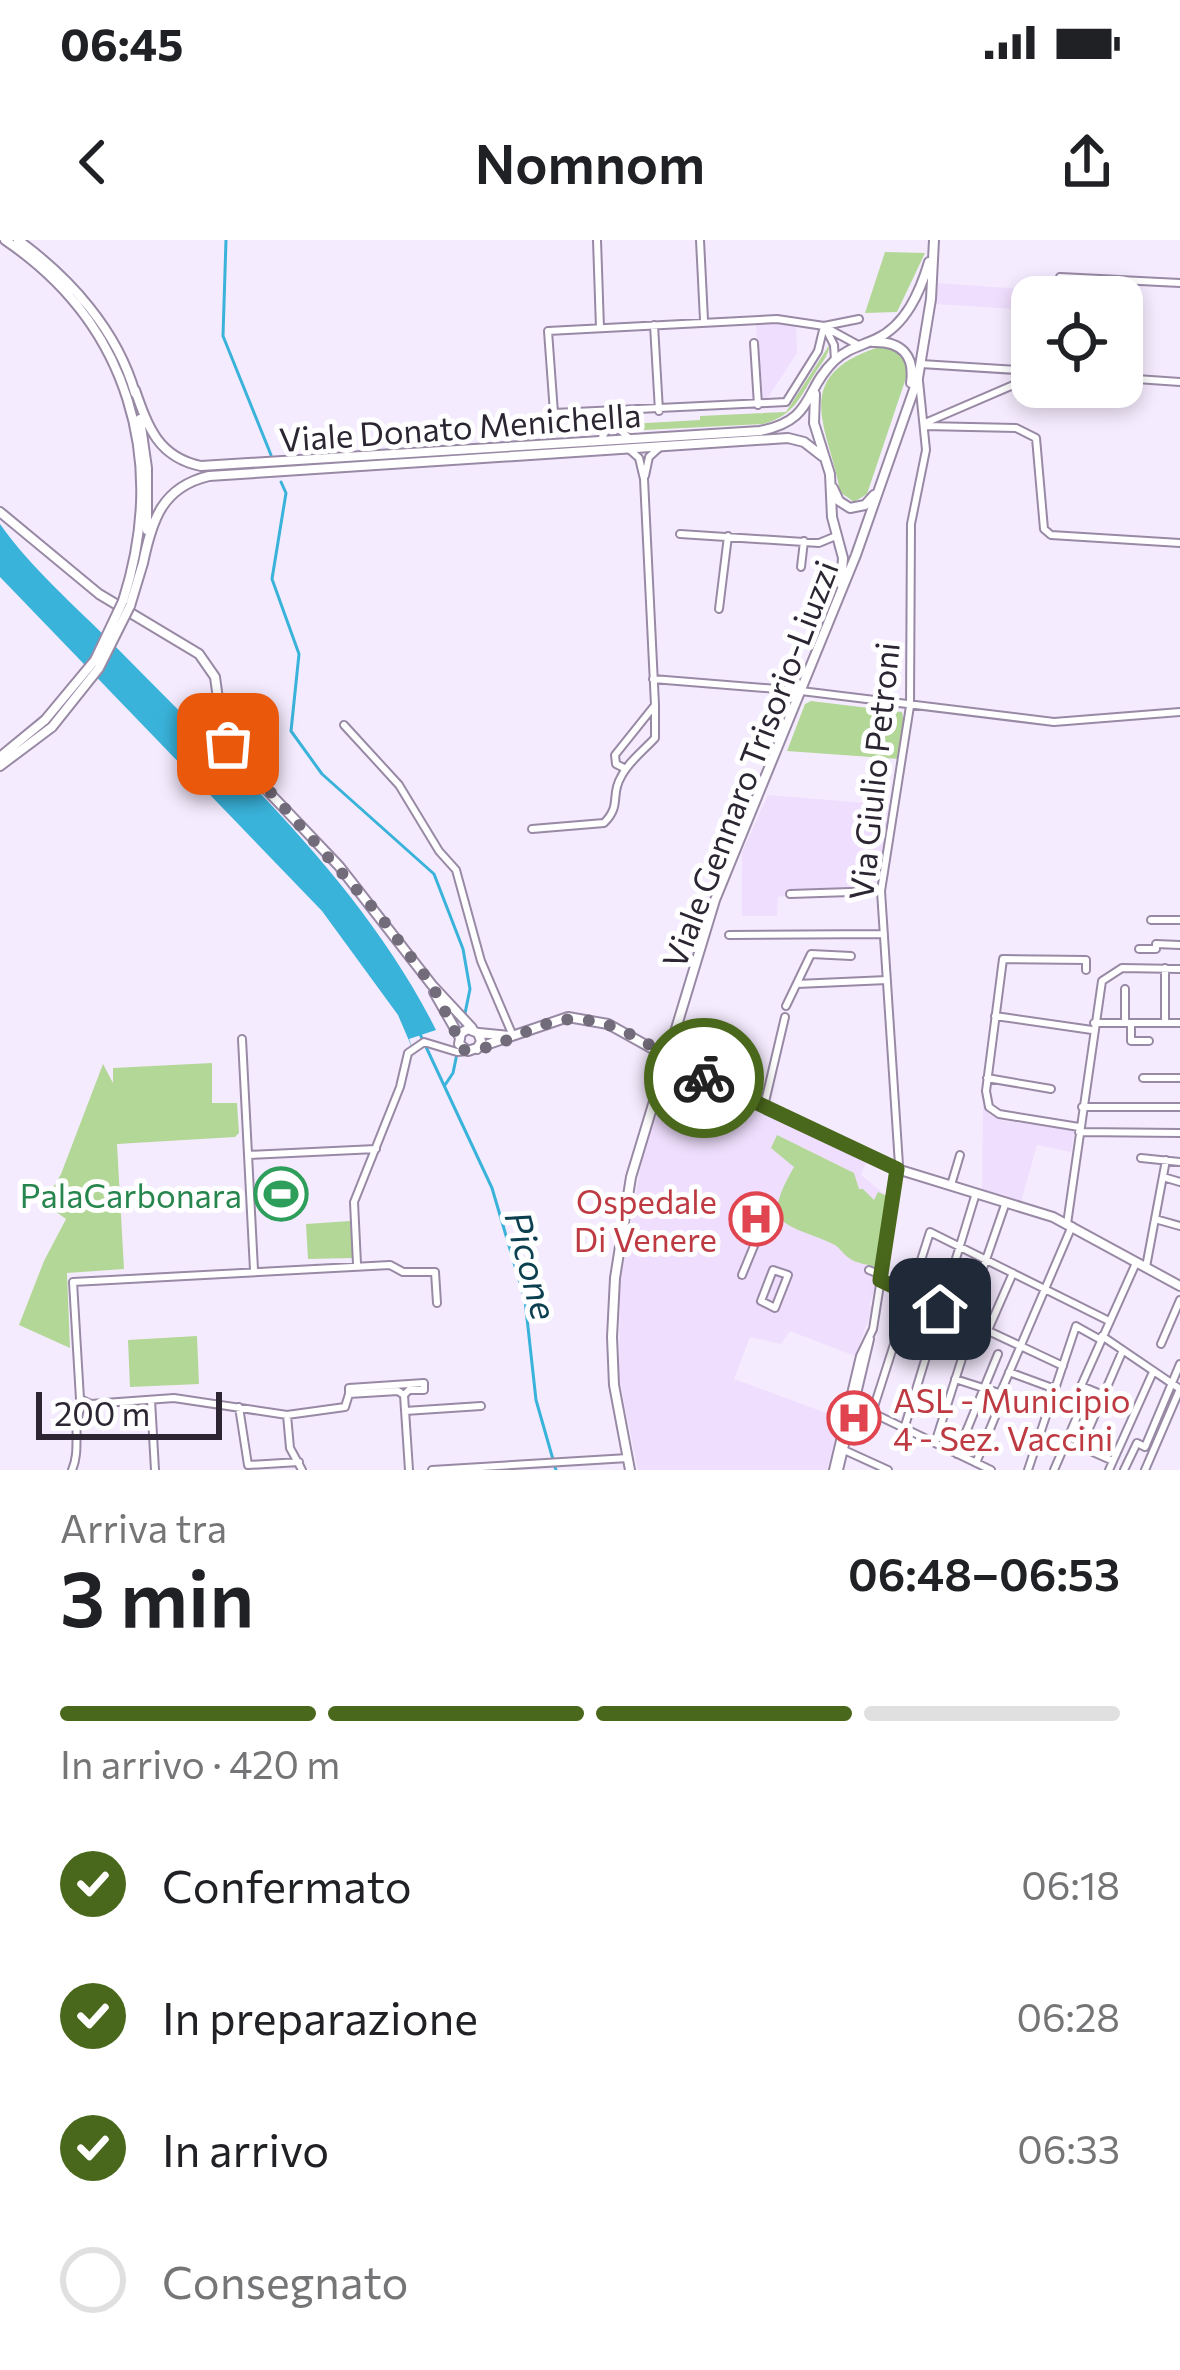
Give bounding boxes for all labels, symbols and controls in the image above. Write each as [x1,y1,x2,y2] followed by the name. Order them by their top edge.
[60,15,183,70] text: 06:45
[60,129,126,195] icon: back
[475,129,705,195] text: Nomnom
[1054,129,1120,195] icon: share
[1011,276,1143,408] map controls
[1011,276,1143,408] button: locate
[278,393,642,459] street label: Viale Donato Menichella
[652,555,846,973] street label: Viale Gennaro Trisorio-Liuzzi
[839,640,907,902] street label: Via Giulio Petroni
[177,693,279,795] pin
[195,711,261,777] icon: bag
[644,1018,764,1138] courier
[671,1045,737,1111] icon: bike
[253,1166,309,1222] sports icon: PalaCarbonara
[20,1174,242,1215] place label: PalaCarbonara
[574,1180,717,1259] place label: Ospedale Di Venere
[728,1191,784,1247] hospital icon: Ospedale Di Venere
[497,1206,569,1324] water label: Picone
[889,1258,991,1360] pin
[907,1276,973,1342] icon: home
[893,1379,1130,1458] place label: ASL - Municipio 4 - Sez. Vaccini
[36,1386,222,1439] scale bar
[826,1390,882,1446] hospital icon: ASL - Municipio 4 - Sez. Vaccini
[54,1392,150,1433] text: 200 m
[60,1503,227,1551] text: Arriva tra
[848,1545,1120,1600] text: 06:48–06:53
[60,1548,254,1643] text: 3 min
[60,1739,340,1787] text: In arrivo · 420 m
[60,1851,126,1917] icon: check
[162,1857,412,1912] text: Confermato
[1021,1860,1120,1908] text: 06:18
[60,1983,126,2049] icon: check
[162,1989,478,2044] text: In preparazione
[1016,1992,1120,2040] text: 06:28
[60,2115,126,2181] icon: check
[162,2121,329,2176] text: In arrivo
[1017,2124,1120,2172] text: 06:33
[162,2253,408,2308] text: Consegnato

